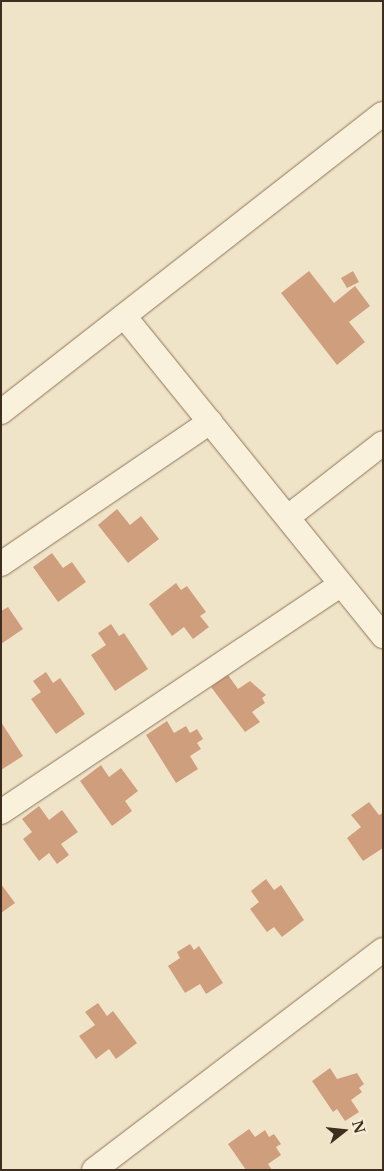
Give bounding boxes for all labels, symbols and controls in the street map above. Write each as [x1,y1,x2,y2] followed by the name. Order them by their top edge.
[319,1106,369,1156] north arrow
[348,1118,369,1136] text: N

